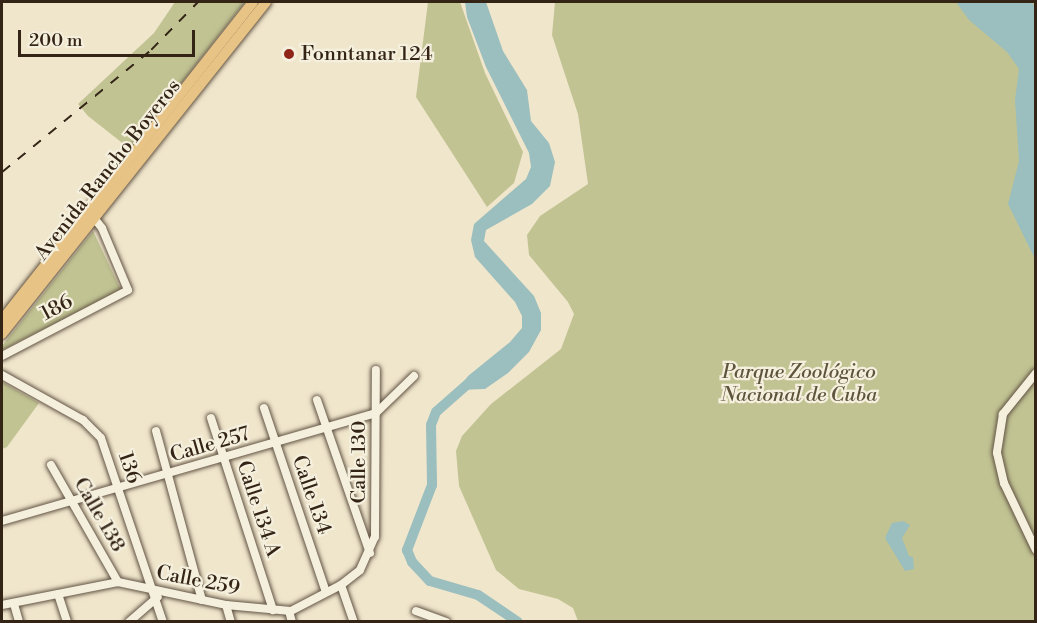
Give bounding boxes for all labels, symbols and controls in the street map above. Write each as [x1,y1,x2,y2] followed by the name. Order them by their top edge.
[21,18,198,56] scale bar
[29,29,83,52] text: 200 m
[301,42,433,66] place label: Fonntanar 124
[282,47,296,61] marker: Fonntanar 124
[30,75,186,265] street label: Avenida Rancho Boyeros
[37,290,77,326] street label: 186
[721,361,877,408] park label: Parque Zoológico Nacional de Cuba
[347,421,371,503] street label: Calle 130
[167,422,253,468] street label: Calle 257
[112,449,146,487] street label: 136
[286,452,336,538] street label: Calle 134
[231,458,285,560] street label: Calle 134 A
[68,474,130,556] street label: Calle 138
[154,561,242,601] street label: Calle 259

